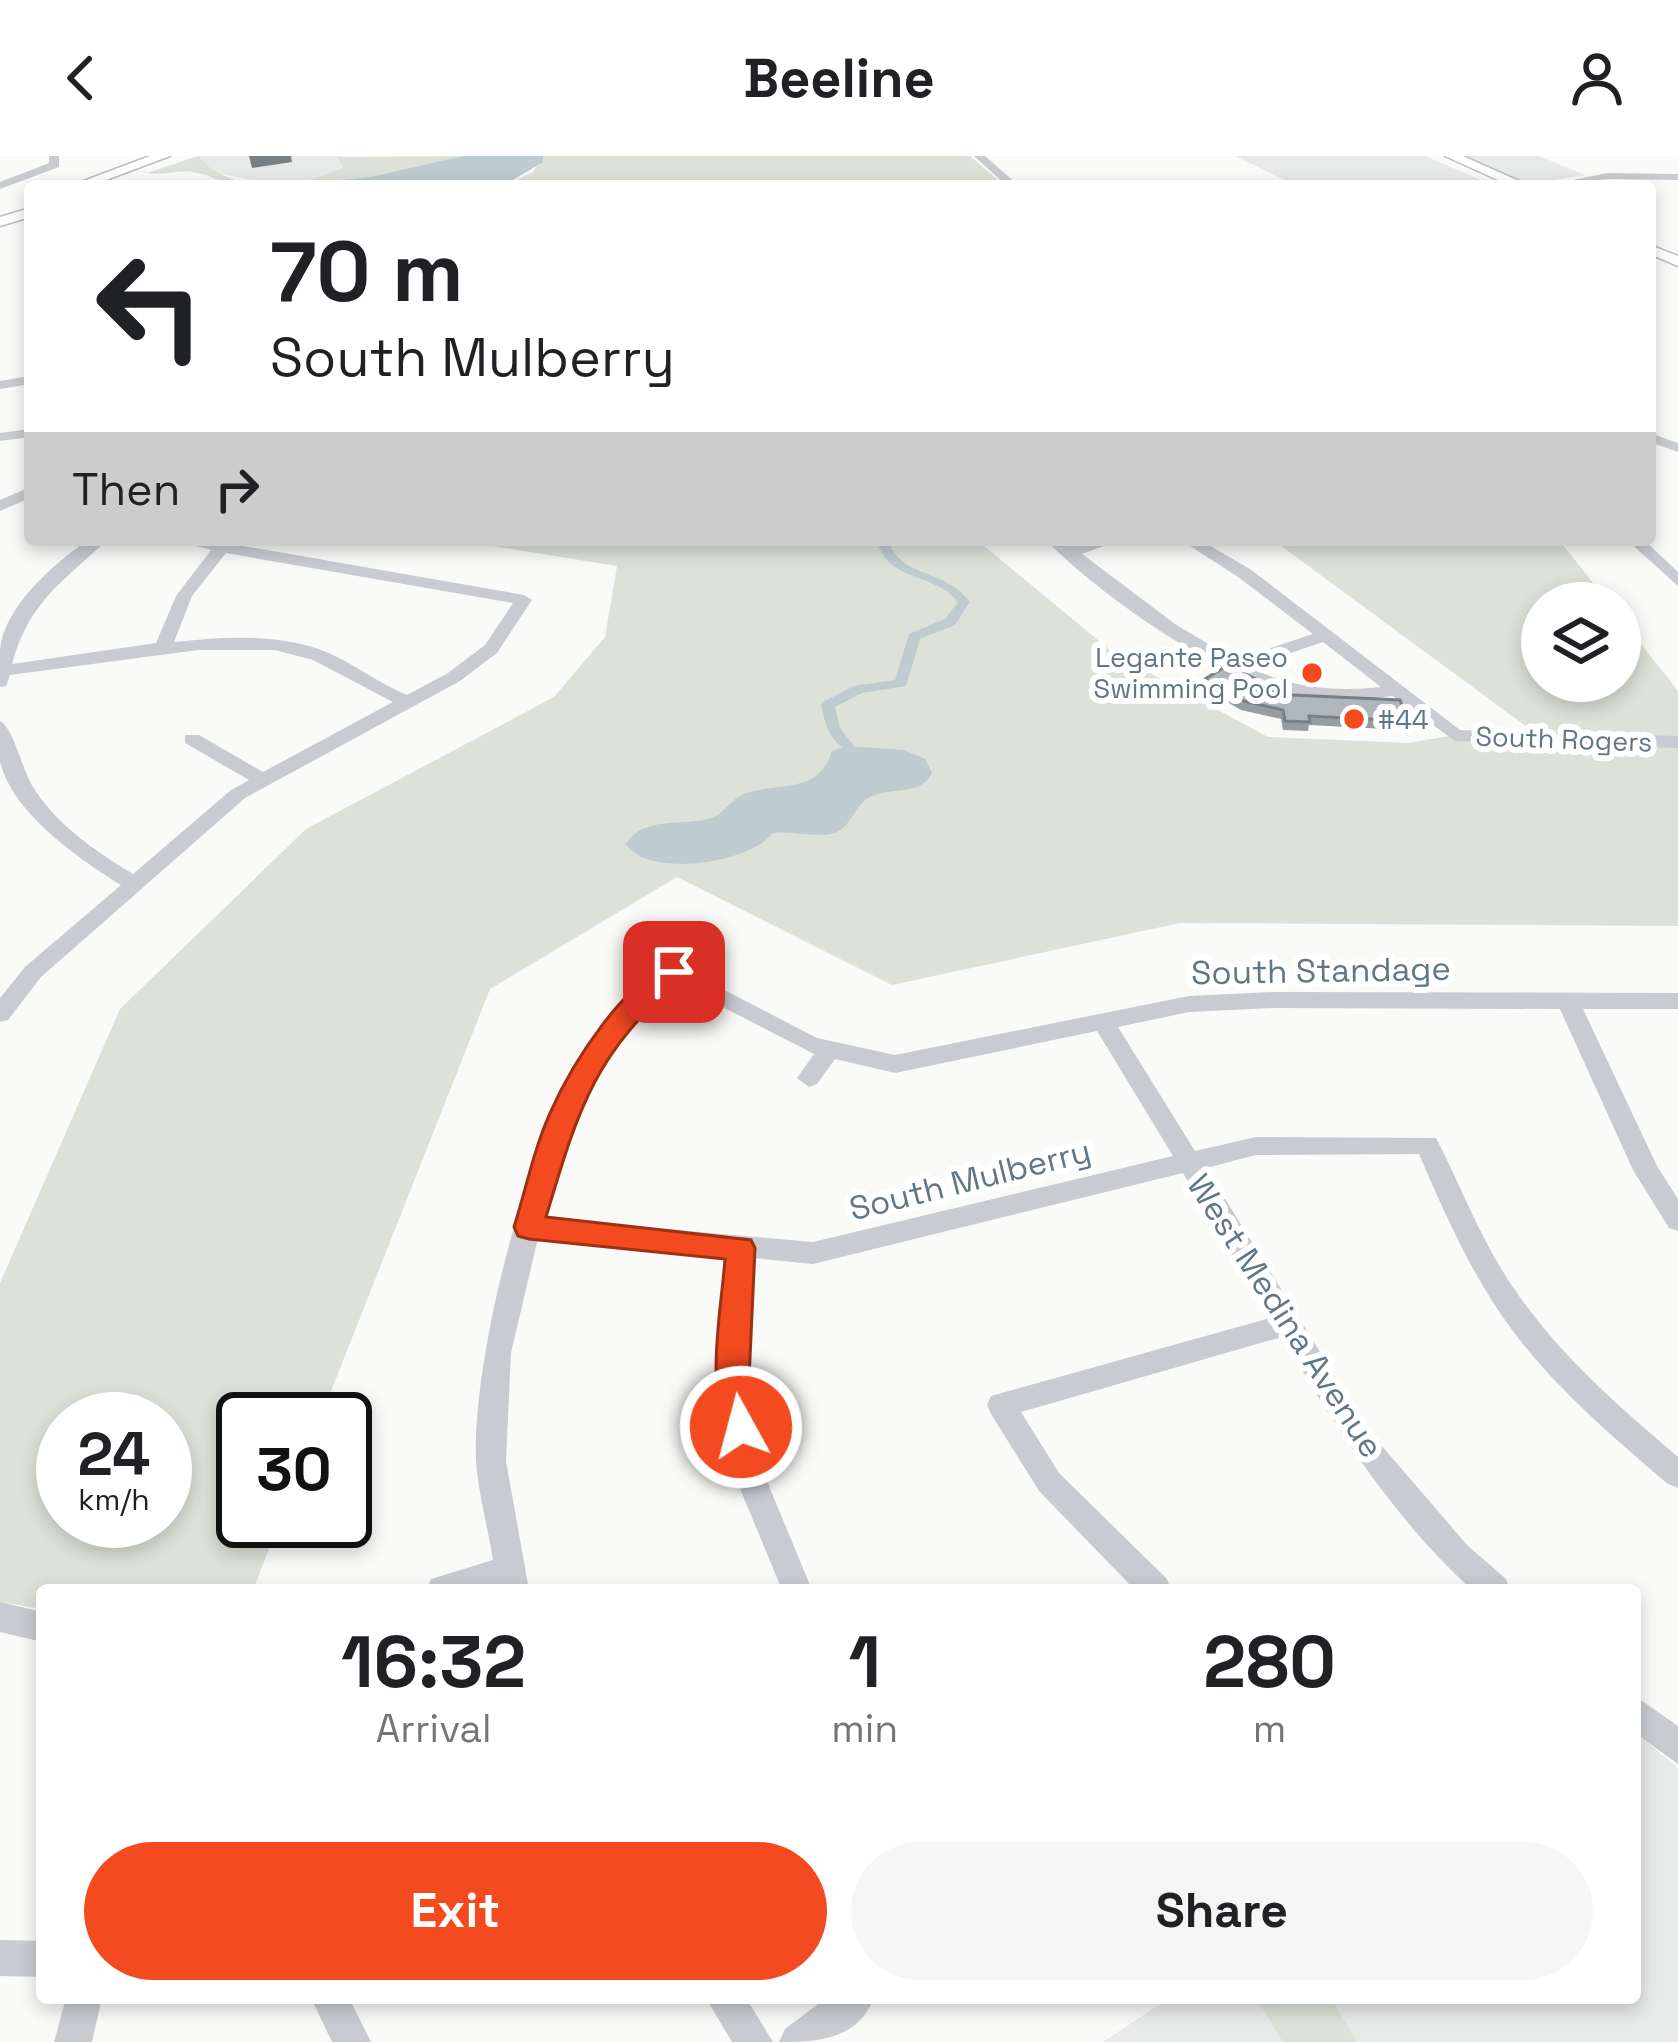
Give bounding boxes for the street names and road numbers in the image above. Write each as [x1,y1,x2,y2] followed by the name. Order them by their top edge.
[1475,718,1653,760] street label: South Rogers
[1191,948,1451,994] street label: South Standage
[845,1130,1095,1230] street label: South Mulberry
[1178,1166,1392,1466] street label: West Medina Avenue

